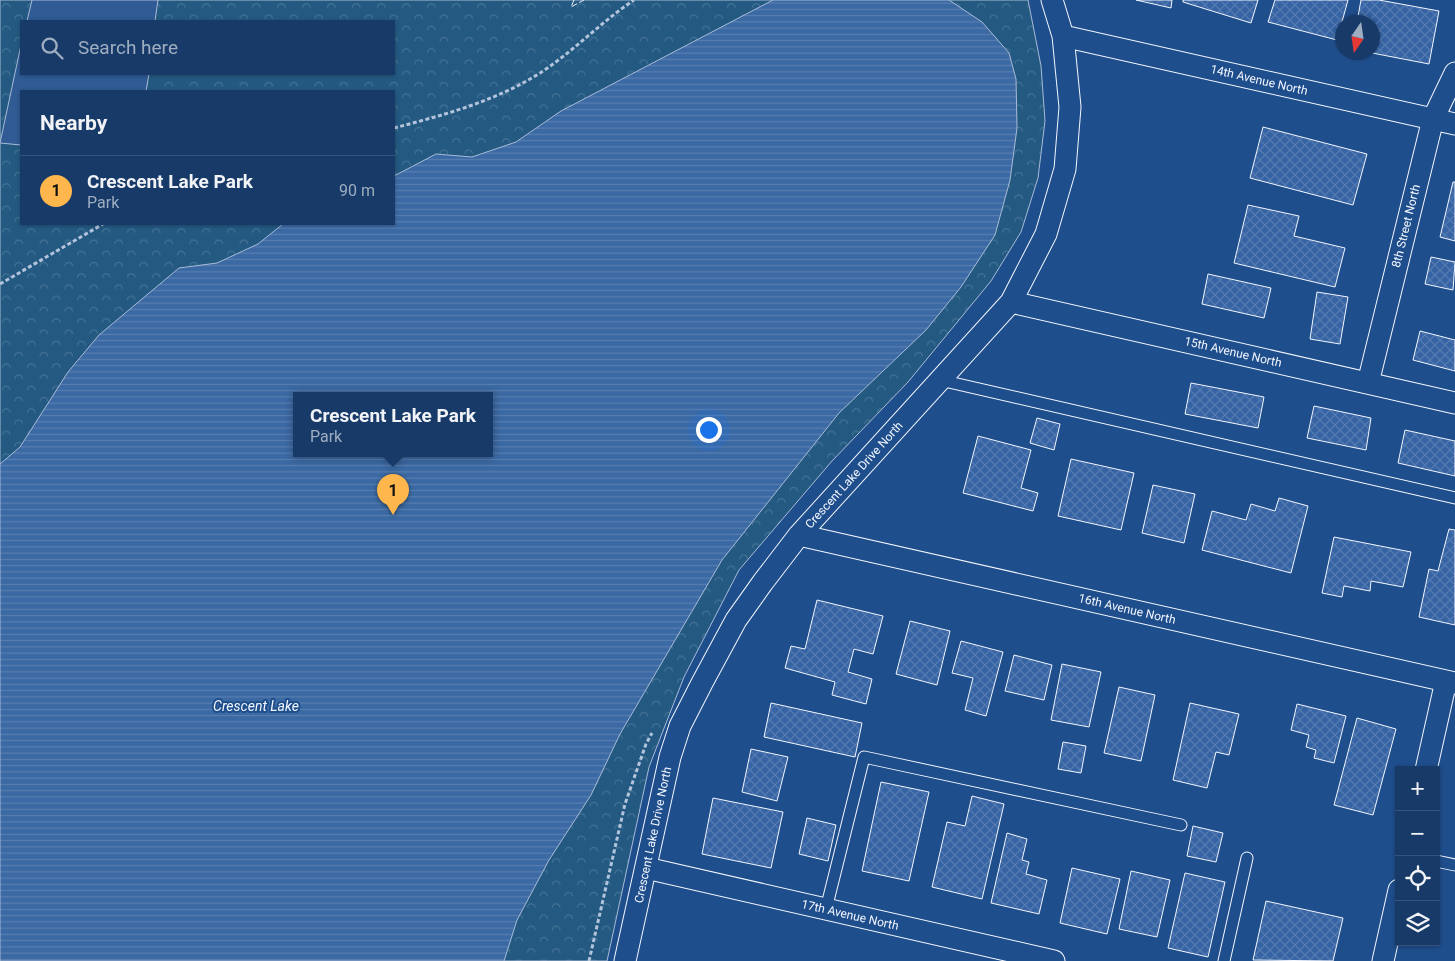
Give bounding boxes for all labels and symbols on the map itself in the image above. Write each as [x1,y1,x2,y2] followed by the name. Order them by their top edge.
[1335,15,1380,60] north arrow
[1209,62,1309,98] street label: 14th Avenue North
[1389,183,1423,269] street label: 8th Street North
[1183,334,1283,370] street label: 15th Avenue North
[696,417,722,443] your location
[802,419,906,531] street label: Crescent Lake Drive North
[377,474,409,515] pin: 1
[1077,591,1177,627] street label: 16th Avenue North
[213,698,299,714] water label: Crescent Lake
[632,766,674,904] street label: Crescent Lake Drive North
[800,897,900,933] street label: 17th Avenue North

